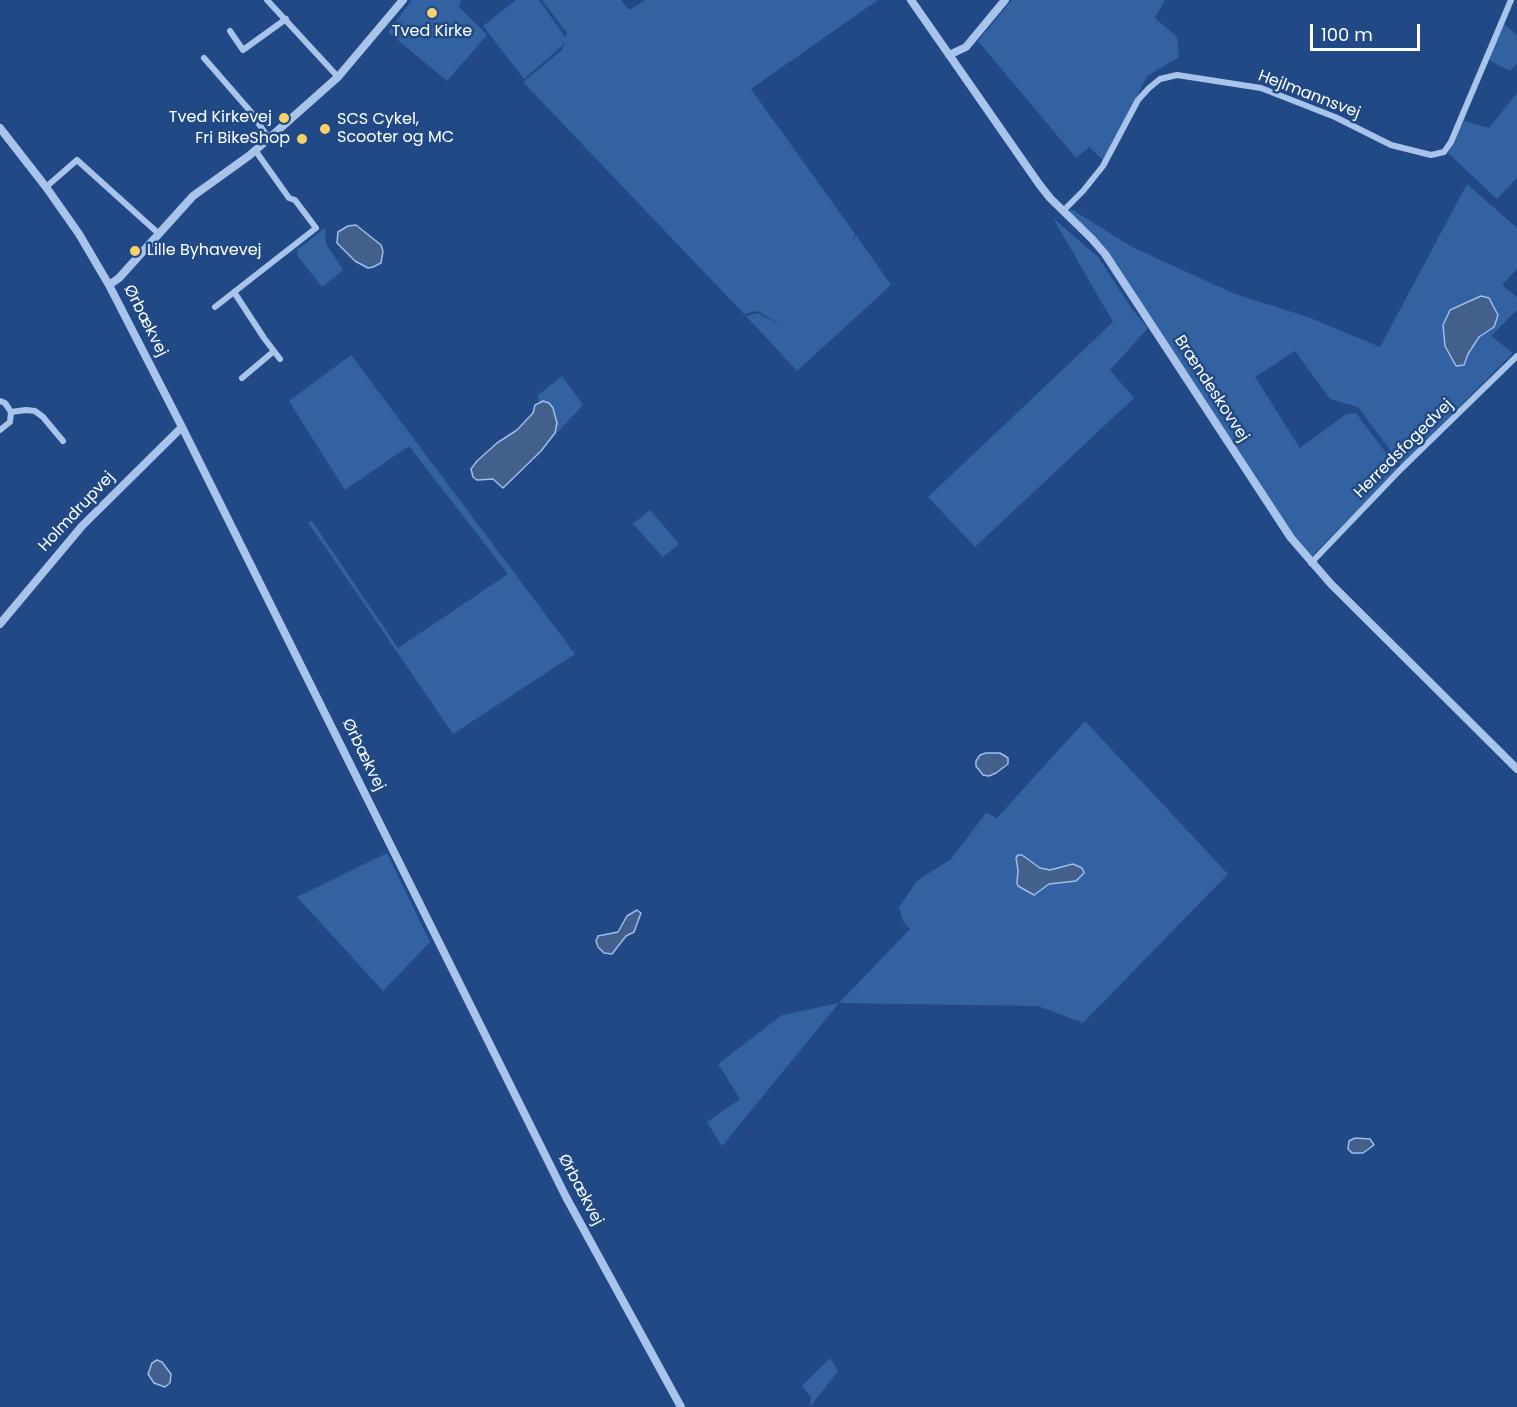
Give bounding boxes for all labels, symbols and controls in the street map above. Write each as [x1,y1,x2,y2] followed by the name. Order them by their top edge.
[425,6,439,20] marker: Tved Kirke
[1313,12,1422,50] scale bar
[392,22,472,42] place label: Tved Kirke
[1321,22,1373,47] text: 100 m
[1255,67,1363,123] street label: Hejlmannsvej
[169,108,272,128] place label: Tved Kirkevej
[337,110,454,148] place label: SCS Cykel, Scooter og MC
[277,111,291,125] marker: Tved Kirkevej
[318,122,332,136] marker: SCS Cykel, Scooter og MC
[195,129,290,149] place label: Fri BikeShop
[295,132,309,146] marker: Fri BikeShop
[147,241,262,261] place label: Lille Byhavevej
[128,244,142,258] marker: Lille Byhavevej
[119,282,171,360] street label: Ørbækvej
[1169,332,1253,446] street label: Brændeskovvej
[1351,396,1457,502] street label: Herredsfogedvej
[35,468,119,556] street label: Holmdrupvej
[337,716,389,794] street label: Ørbækvej
[553,1151,607,1229] street label: Ørbækvej

